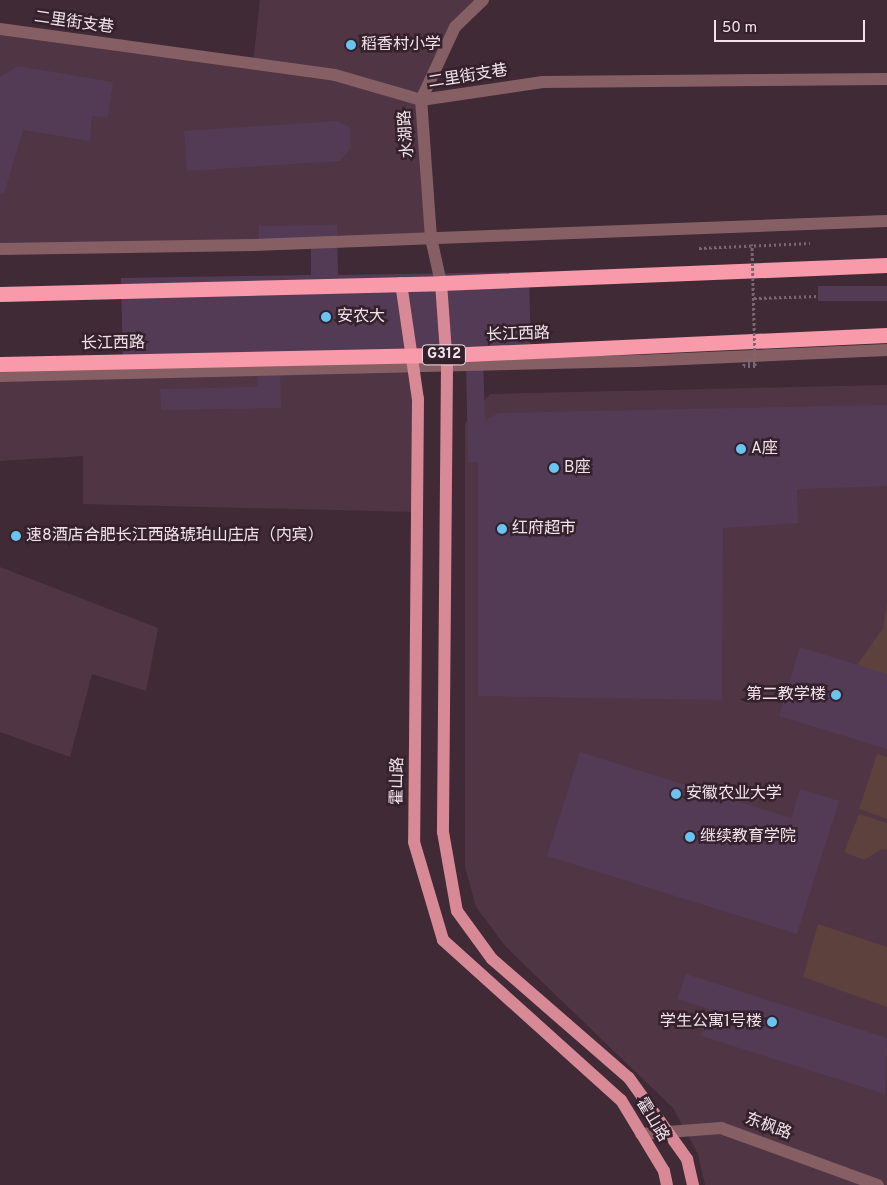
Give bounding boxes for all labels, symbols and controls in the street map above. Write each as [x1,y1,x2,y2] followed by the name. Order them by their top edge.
[33,8,115,38] street label: 二里街支巷
[717,10,868,42] scale bar
[722,19,757,38] text: 50 m
[361,35,441,55] place label: 稻香村小学
[345,39,357,51] marker: 稻香村小学
[427,61,509,93] street label: 二里街支巷
[396,109,418,159] street label: 水湖路
[337,307,385,327] place label: 安农大
[319,310,333,324] marker: 安农大
[486,324,550,346] street label: 长江西路
[81,334,145,354] street label: 长江西路
[422,342,466,368] road number: G312
[751,439,778,459] place label: A座
[735,443,747,455] marker: A座
[564,458,590,478] place label: B座
[548,462,560,474] marker: B座
[512,519,576,539] place label: 红府超市
[496,523,508,535] marker: 红府超市
[26,526,324,546] place label: 速8酒店合肥长江西路琥珀山庄店（内宾）
[10,530,22,542] marker: 速8酒店合肥长江西路琥珀山庄店（内宾）
[746,685,826,705] place label: 第二教学楼
[830,689,842,701] marker: 第二教学楼
[388,757,408,805] street label: 霍山路
[686,784,782,804] place label: 安徽农业大学
[670,788,682,800] marker: 安徽农业大学
[700,827,796,847] place label: 继续教育学院
[684,831,696,843] marker: 继续教育学院
[660,1012,762,1032] place label: 学生公寓1号楼
[766,1016,778,1028] marker: 学生公寓1号楼
[631,1094,673,1146] street label: 霍山路
[742,1110,794,1144] street label: 东枫路

